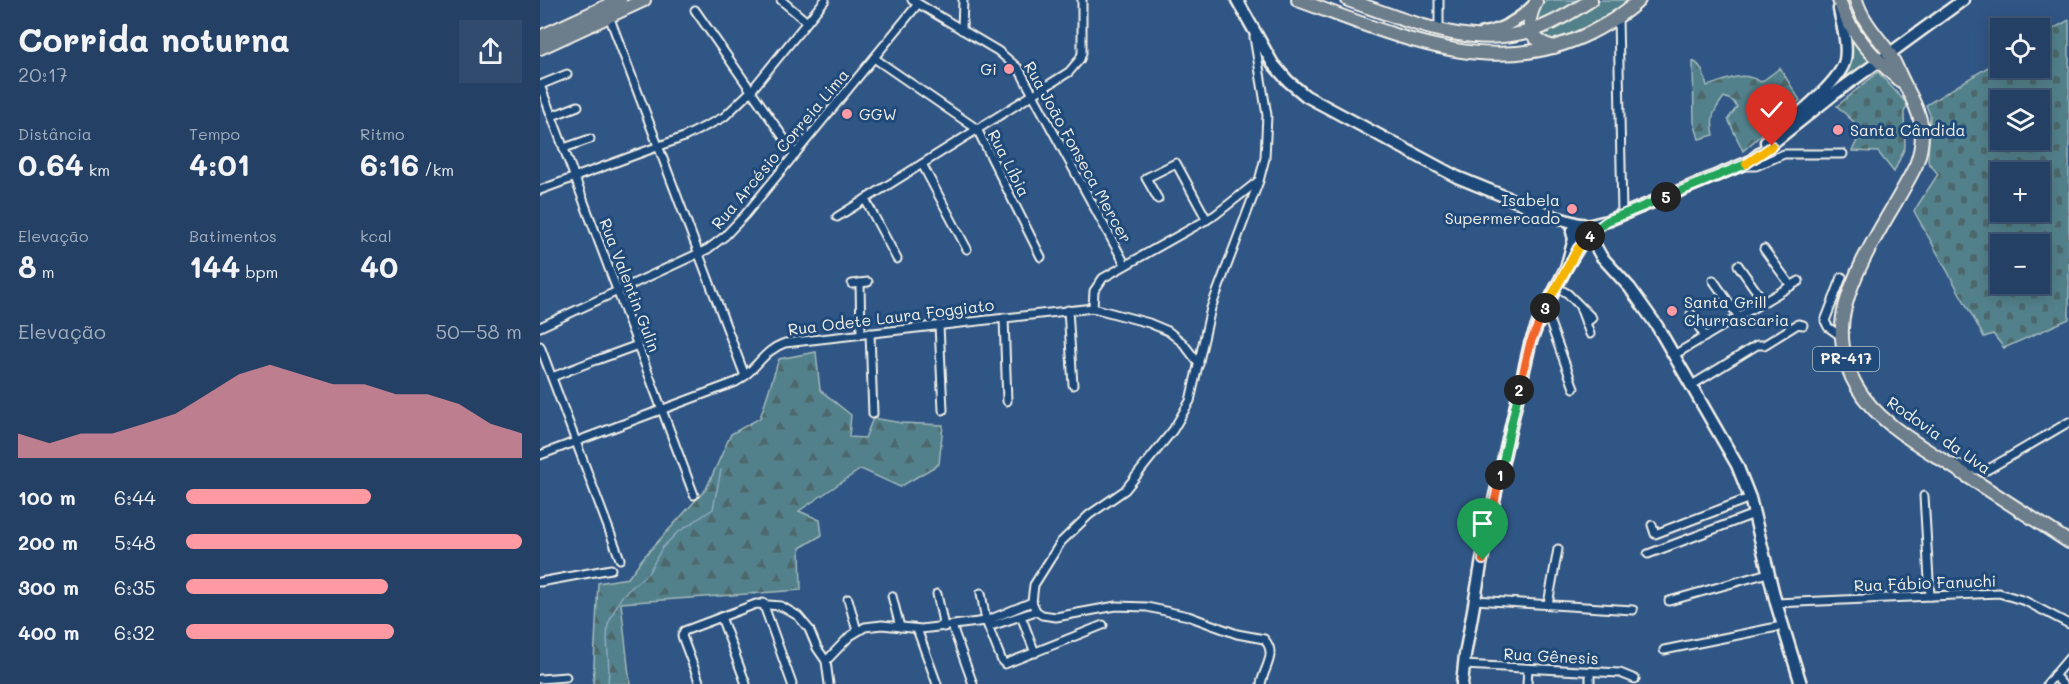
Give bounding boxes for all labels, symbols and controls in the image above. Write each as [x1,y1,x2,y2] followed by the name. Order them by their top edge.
[18,17,290,60] text: Corrida noturna
[1990,18,2050,294] map controls
[1990,18,2050,78] button: locate
[459,20,522,83] button: share
[1020,57,1137,246] street label: Rua João Fonseca Mercer
[980,58,997,79] place label: Gi
[18,61,68,87] text: 20:17
[1002,62,1016,76] marker: Gi
[706,64,853,233] street label: Rua Arcésio Correia Lima
[1746,84,1797,146] pin
[1990,90,2050,150] button: layers
[1755,93,1788,126] icon: check
[859,103,897,124] place label: GGW
[840,107,854,121] marker: GGW
[1850,119,1965,140] place label: Santa Cândida
[18,123,92,144] text: Distância
[189,123,240,144] text: Tempo
[360,123,404,144] text: Ritmo
[1831,123,1845,137] marker: Santa Cândida
[984,126,1035,200] street label: Rua Líbia
[18,144,84,184] text: 0.64
[189,144,250,184] text: 4:01
[360,144,419,184] text: 6:16
[84,159,110,180] text: km
[419,159,454,180] text: /km
[1990,162,2050,222] button: +
[1651,182,1681,212] pin: 5
[1661,186,1671,207] text: 5
[1445,189,1560,228] place label: Isabela Supermercado
[1565,202,1579,216] marker: Isabela Supermercado
[595,215,666,355] street label: Rua Valentin Gulin
[1575,221,1605,251] pin: 4
[18,225,88,246] text: Elevação
[189,225,277,246] text: Batimentos
[360,225,392,246] text: kcal
[1585,225,1595,246] text: 4
[1990,234,2050,294] button: −
[18,246,37,286] text: 8
[189,246,240,286] text: 144
[360,246,398,286] text: 40
[37,261,54,282] text: m
[240,261,278,282] text: bpm
[1684,291,1789,330] place label: Santa Grill Churrascaria
[787,293,995,340] street label: Rua Odete Laura Foggiato
[1530,293,1560,323] pin: 3
[1540,297,1550,318] text: 3
[1665,304,1679,318] marker: Santa Grill Churrascaria
[18,318,106,344] text: Elevação
[436,318,522,344] text: 50–58 m
[1813,347,1879,371] road number: PR-417
[1504,375,1534,405] pin: 2
[1515,379,1523,400] text: 2
[1883,391,1995,478] street label: Rodovia da Uva
[1485,460,1515,490] pin: 1
[1496,464,1504,485] text: 1
[18,484,76,510] text: 100 m
[114,484,156,510] text: 6:44
[1457,498,1508,560] pin
[1466,507,1499,540] icon: arrive
[18,529,78,555] text: 200 m
[114,529,156,555] text: 5:48
[1853,570,1997,595] street label: Rua Fábio Fanuchi
[18,574,79,600] text: 300 m
[114,574,156,600] text: 6:35
[18,619,79,645] text: 400 m
[114,619,155,645] text: 6:32
[1503,643,1599,668] street label: Rua Gênesis

